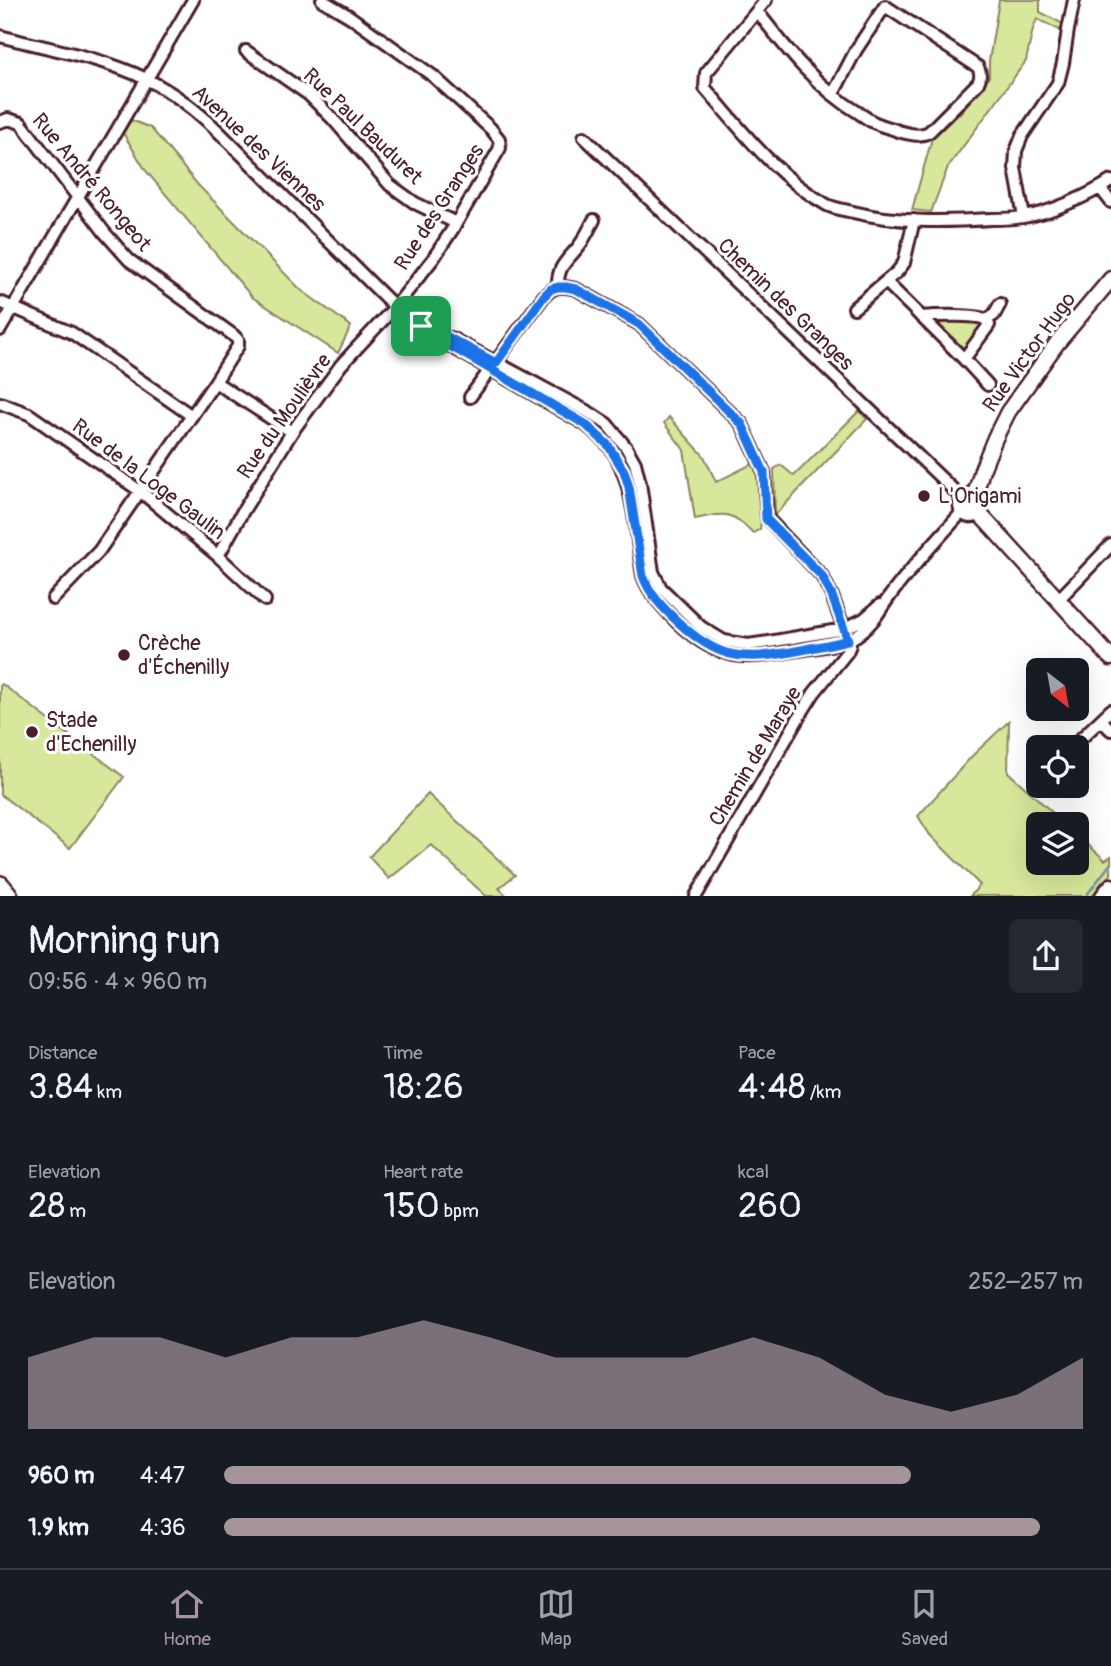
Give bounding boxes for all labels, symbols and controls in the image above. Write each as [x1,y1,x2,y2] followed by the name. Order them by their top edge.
[297,62,429,191] street label: Rue Paul Bauduret
[186,79,332,218] street label: Avenue des Viennes
[26,108,158,257] street label: Rue André Rongeot
[389,139,491,276] street label: Rue des Granges
[712,232,860,377] street label: Chemin des Granges
[977,287,1082,418] street label: Rue Victor Hugo
[391,296,451,356] pin
[402,307,440,345] icon: arrive
[231,348,338,484] street label: Rue du Moulièvre
[67,413,231,546] street label: Rue de la Loge Gaulin
[938,483,1022,510] place label: L'Origami
[916,488,932,504] marker: L'Origami
[138,630,229,681] place label: Crèche d'Échenilly
[116,647,132,663] marker: Crèche d'Échenilly
[1026,658,1088,721] north arrow
[1026,658,1089,875] map controls
[703,681,808,831] street label: Chemin de Maraye
[46,707,136,758] place label: Stade d'Echenilly
[24,724,40,740] marker: Stade d'Echenilly
[1026,735,1089,798] button: locate
[1026,812,1089,875] button: layers
[28,917,220,965] text: Morning run
[1009,919,1083,993] button: share
[28,967,207,996] text: 09:56 · 4 × 960 m
[28,1041,97,1065] text: Distance
[383,1041,423,1065] text: Time
[738,1041,776,1065] text: Pace
[28,1065,93,1109] text: 3.84
[383,1065,464,1109] text: 18:26
[738,1065,806,1109] text: 4:48
[93,1080,122,1104] text: km
[806,1080,841,1104] text: /km
[28,1160,100,1184] text: Elevation
[383,1160,463,1184] text: Heart rate
[738,1160,769,1184] text: kcal
[28,1184,65,1228] text: 28
[383,1184,440,1228] text: 150
[738,1184,802,1228] text: 260
[65,1199,86,1223] text: m
[440,1199,479,1223] text: bpm
[28,1267,116,1296] text: Elevation
[968,1267,1083,1296] text: 252–257 m
[28,1461,94,1490] text: 960 m
[140,1461,185,1490] text: 4:47
[28,1513,89,1542] text: 1.9 km
[140,1513,186,1542] text: 4:36
[163,1585,211,1651] tab: Home
[537,1585,575,1651] tab: Map
[901,1585,948,1651] tab: Saved

